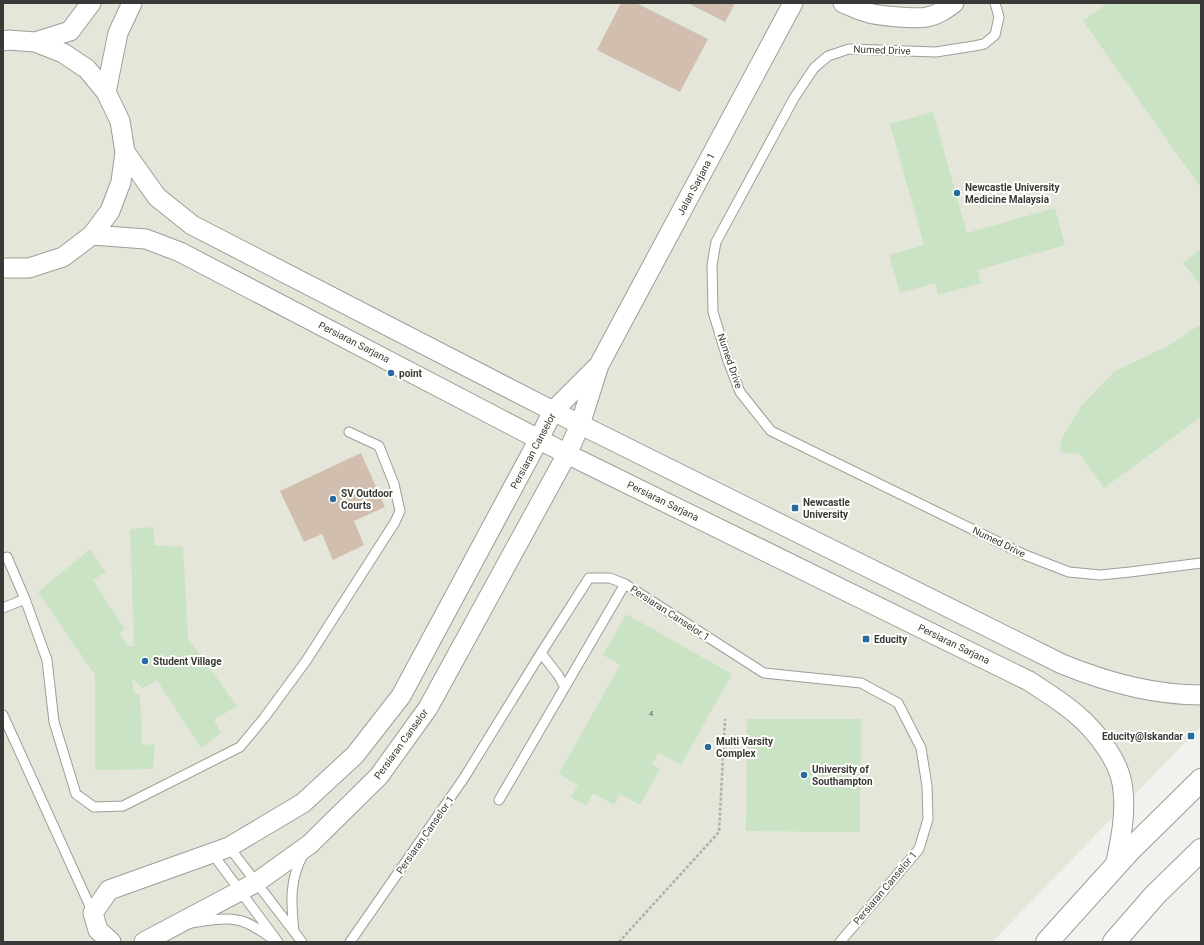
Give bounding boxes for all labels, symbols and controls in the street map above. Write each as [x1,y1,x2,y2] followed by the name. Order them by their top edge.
[853,44,911,56] street label: Numed Drive
[675,151,717,217] street label: Jalan Sarjana 1
[965,182,1060,205] place label: Newcastle University Medicine Malaysia
[952,188,962,198] marker: Newcastle University Medicine Malaysia
[317,319,391,365] street label: Persiaran Sarjana
[715,332,745,390] street label: Numed Drive
[386,368,396,378] marker: point
[399,368,423,379] place label: point
[508,411,558,491] street label: Persiaran Canselor
[625,479,701,523] street label: Persiaran Sarjana
[341,488,393,511] place label: SV Outdoor Courts
[328,494,338,504] marker: SV Outdoor Courts
[803,497,851,520] place label: Newcastle University
[790,503,800,513] marker: Newcastle University
[971,524,1027,560] street label: Numed Drive
[628,583,712,643] street label: Persiaran Canselor 1
[916,622,992,666] street label: Persiaran Sarjana
[861,634,871,644] marker: Educity
[874,634,908,645] place label: Educity
[140,656,150,666] marker: Student Village
[153,656,222,667] place label: Student Village
[372,706,431,781] street label: Persiaran Canselor
[649,709,654,718] house number: 4
[1102,731,1183,742] place label: Educity@Iskandar
[1186,731,1196,741] marker: Educity@Iskandar
[716,736,774,759] place label: Multi Varsity Complex
[703,742,713,752] marker: Multi Varsity Complex
[812,764,873,787] place label: University of Southampton
[799,770,809,780] marker: University of Southampton
[394,794,456,876] street label: Persiaran Canselor 1
[851,849,919,927] street label: Persiaran Canselor 1

